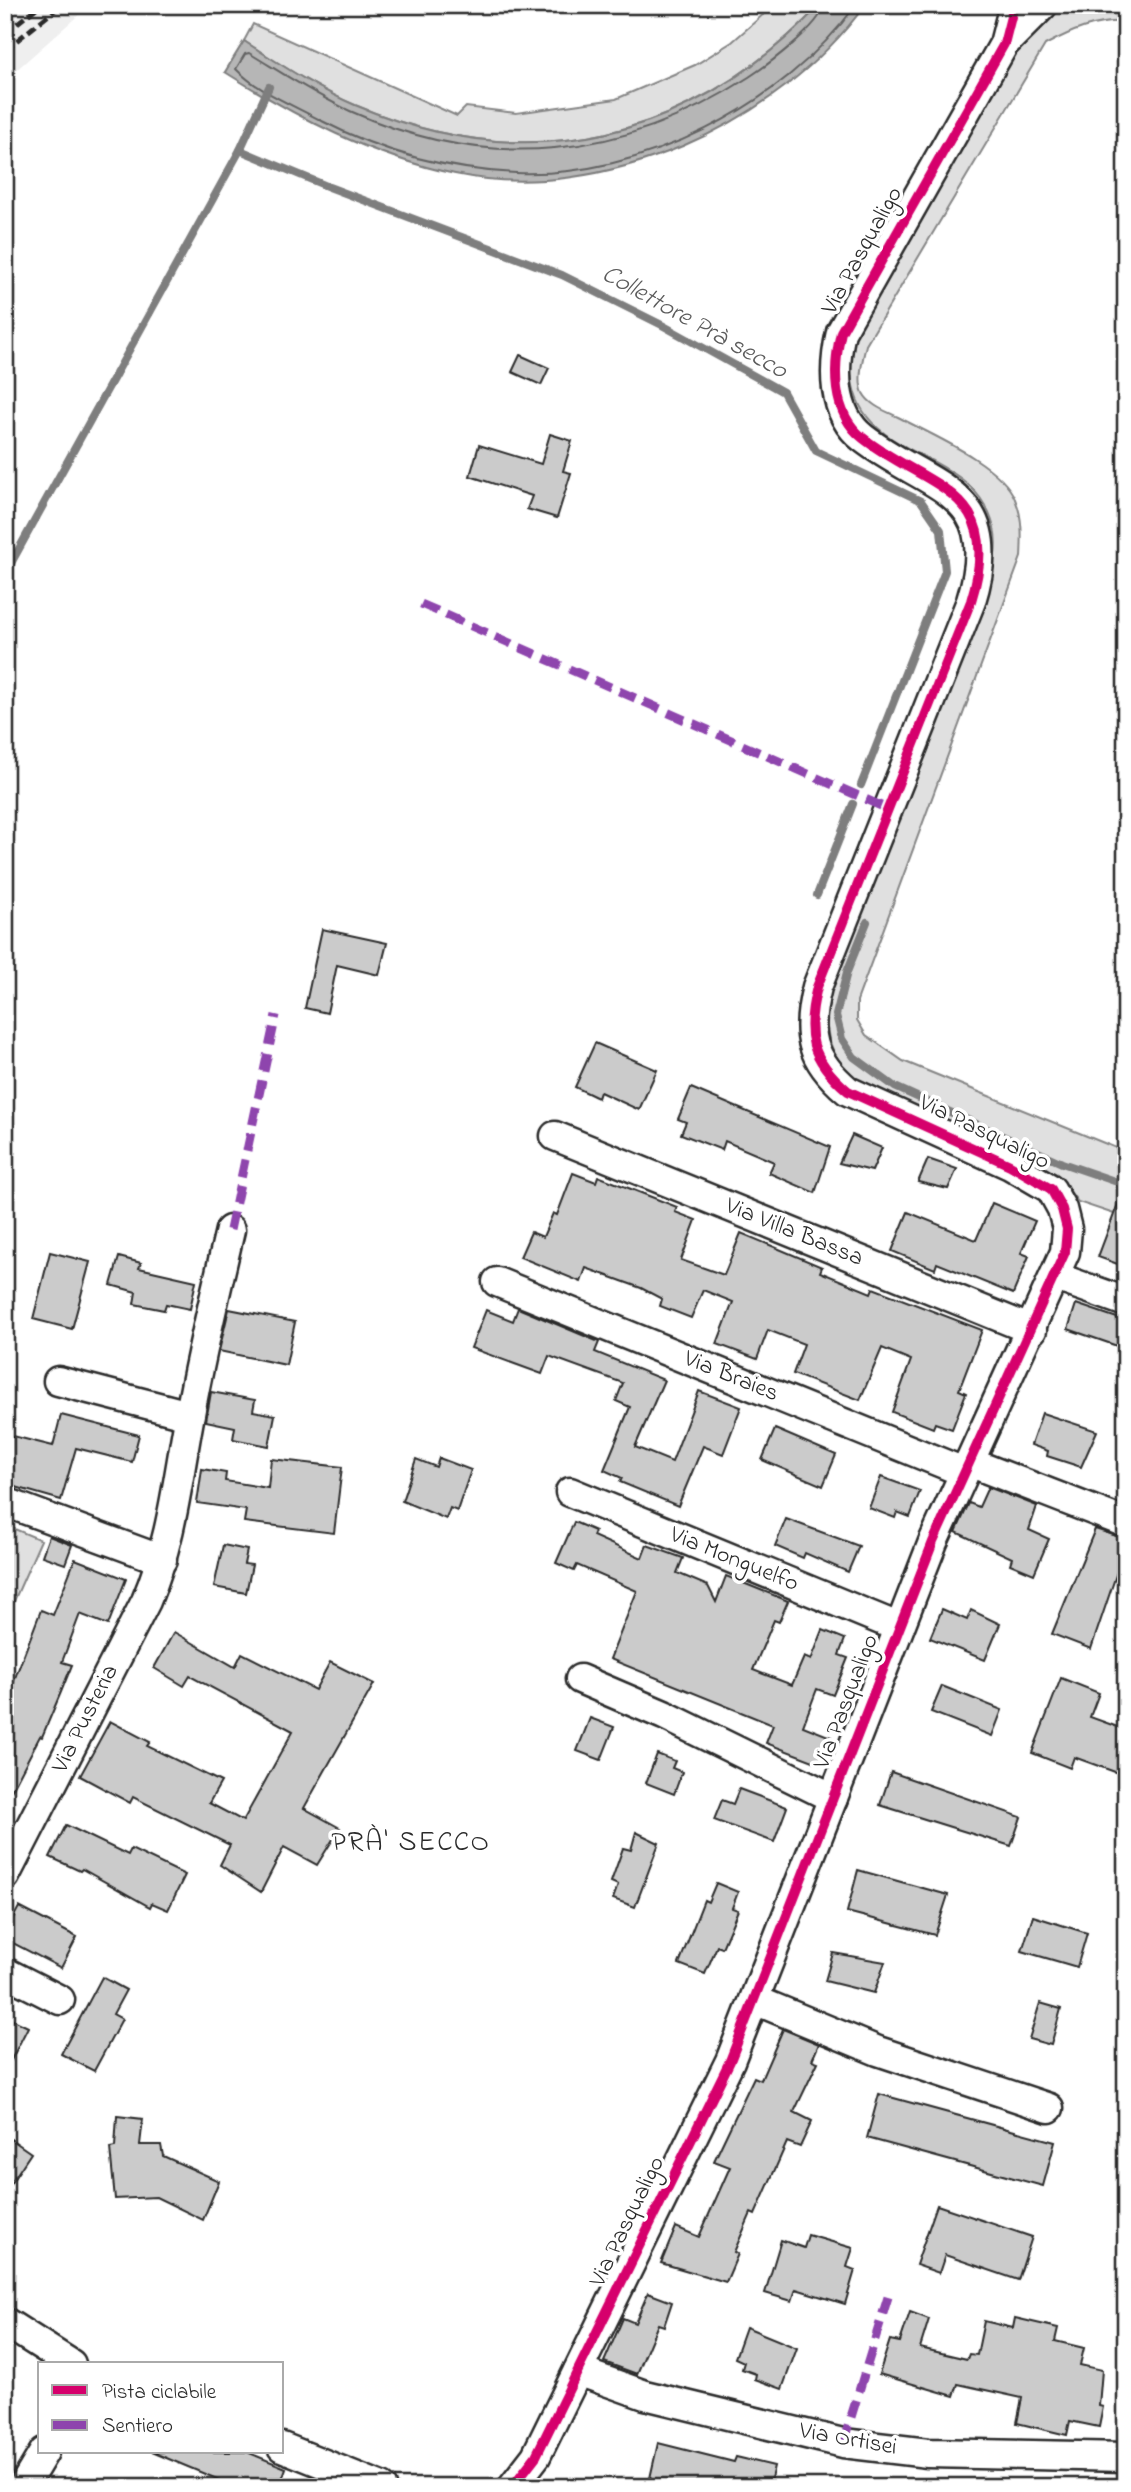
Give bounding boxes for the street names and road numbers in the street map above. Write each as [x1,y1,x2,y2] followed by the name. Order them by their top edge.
[813,181,913,322] street label: Via Pasqualigo
[912,1086,1055,1180] street label: Via Pasqualigo
[719,1189,868,1277] street label: Via Villa Bassa
[677,1342,784,1412] street label: Via Braies
[663,1518,804,1602] street label: Via Monguelfo
[805,1630,889,1775] street label: Via Pasqualigo
[43,1659,128,1780] street label: Via Pusteria
[581,2151,675,2294] street label: Via Pasqualigo
[795,2414,900,2466] street label: Via Ortisei

